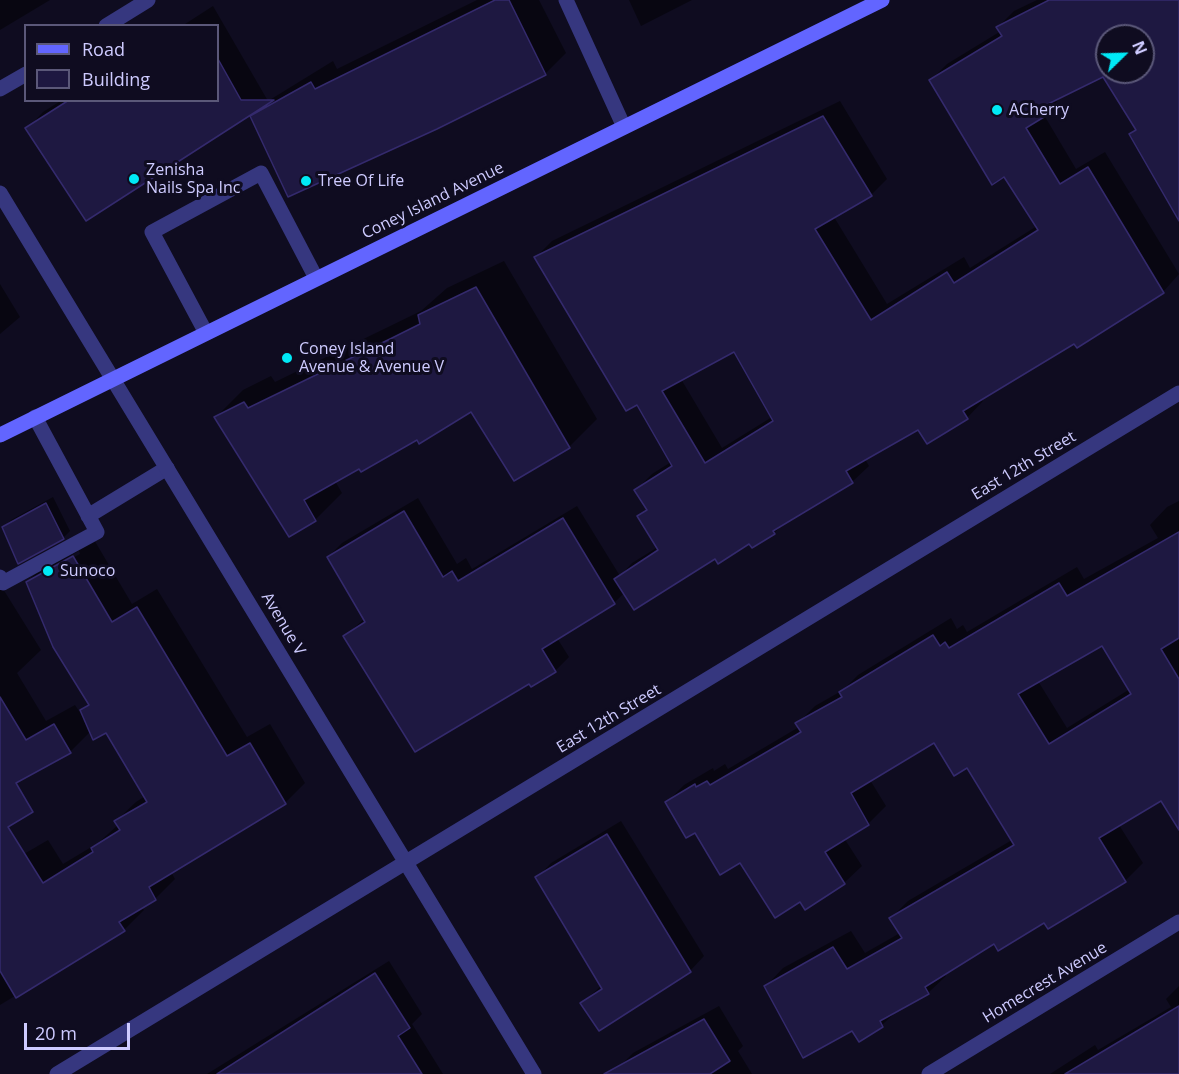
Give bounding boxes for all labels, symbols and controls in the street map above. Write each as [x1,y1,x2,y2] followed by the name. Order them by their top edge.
[24,24,219,102] legend
[1095,24,1155,84] north arrow
[82,37,125,61] text: Road
[1127,37,1152,58] text: N
[82,67,150,91] text: Building
[1009,100,1069,120] place label: ACherry
[990,103,1004,117] marker: ACherry
[359,158,507,244] street label: Coney Island Avenue
[146,160,240,198] place label: Zenisha Nails Spa Inc
[318,171,404,191] place label: Tree Of Life
[127,172,141,186] marker: Zenisha Nails Spa Inc
[299,174,313,188] marker: Tree Of Life
[299,339,444,377] place label: Coney Island Avenue & Avenue V
[280,351,294,365] marker: Coney Island Avenue & Avenue V
[969,427,1079,505] street label: East 12th Street
[60,561,115,581] place label: Sunoco
[41,564,55,578] marker: Sunoco
[257,589,309,659] street label: Avenue V
[554,680,664,758] street label: East 12th Street
[979,938,1111,1028] street label: Homecrest Avenue
[27,1011,134,1049] scale bar
[35,1021,77,1045] text: 20 m

